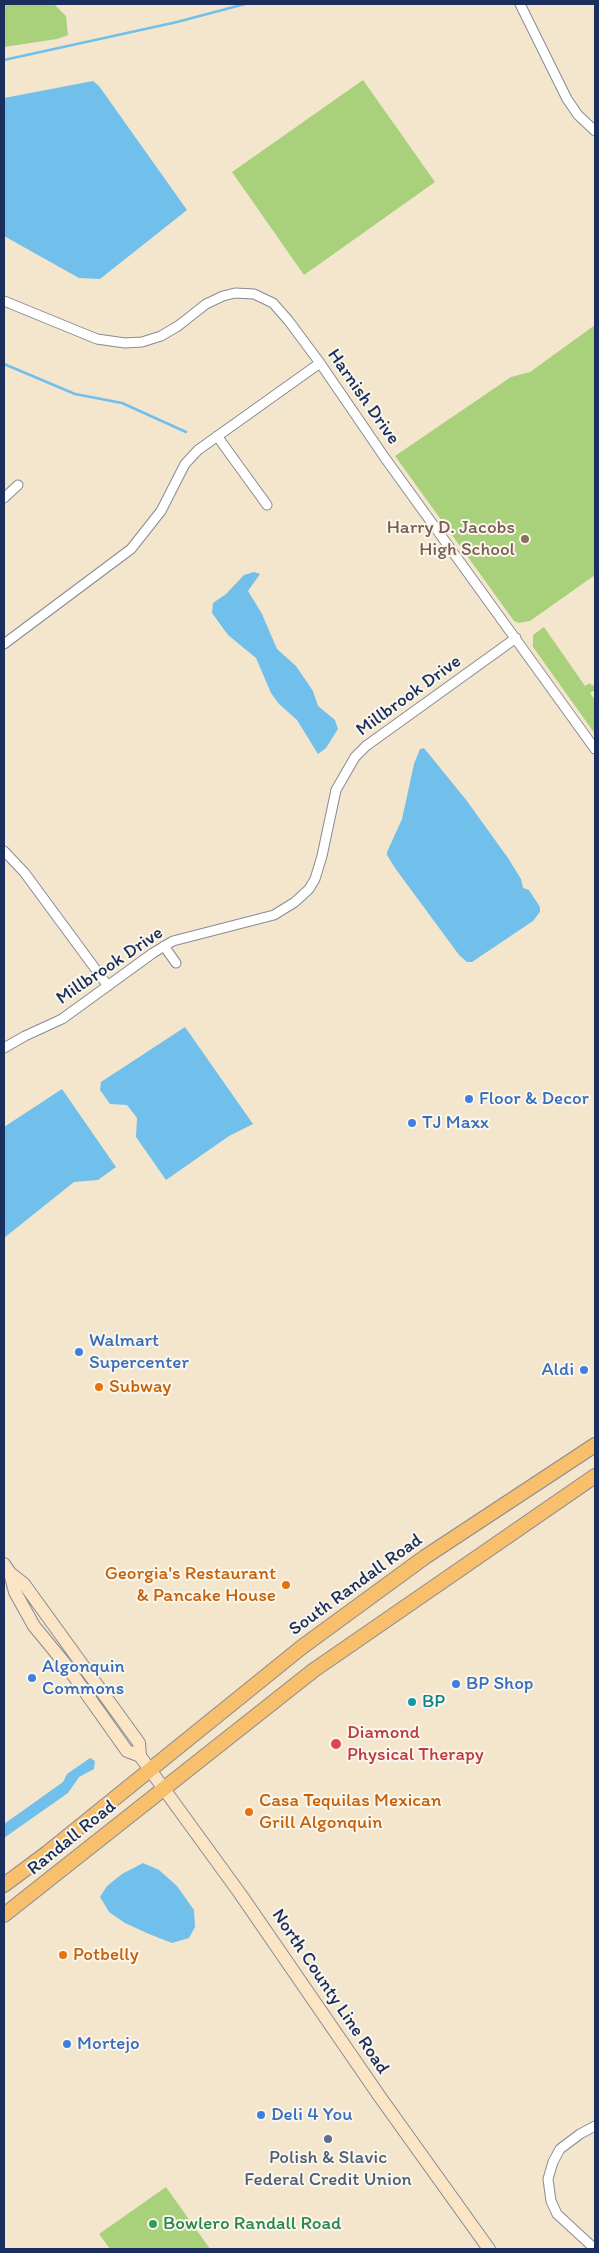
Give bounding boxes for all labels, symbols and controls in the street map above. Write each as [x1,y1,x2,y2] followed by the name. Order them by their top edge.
[322,345,404,449] street label: Harnish Drive
[387,517,515,561] place label: Harry D. Jacobs High School
[519,533,531,545] marker: Harry D. Jacobs High School
[352,650,466,742] street label: Millbrook Drive
[52,922,168,1010] street label: Millbrook Drive
[479,1088,589,1110] place label: Floor & Decor
[463,1093,475,1105] marker: Floor & Decor
[422,1112,489,1134] place label: TJ Maxx
[406,1117,418,1129] marker: TJ Maxx
[89,1330,189,1374] place label: Walmart Supercenter
[73,1346,85,1358] marker: Walmart Supercenter
[541,1359,574,1381] place label: Aldi
[578,1364,590,1376] marker: Aldi
[109,1376,171,1398] place label: Subway
[93,1381,105,1393] marker: Subway
[285,1529,427,1641] street label: South Randall Road
[105,1563,276,1607] place label: Georgia's Restaurant & Pancake House
[280,1579,292,1591] marker: Georgia's Restaurant & Pancake House
[42,1656,125,1700] place label: Algonquin Commons
[26,1672,38,1684] marker: Algonquin Commons
[466,1673,533,1695] place label: BP Shop
[450,1678,462,1690] marker: BP Shop
[422,1691,445,1713] place label: BP
[406,1696,418,1708] marker: BP
[347,1722,484,1766] place label: Diamond Physical Therapy
[329,1737,343,1751] marker: Diamond Physical Therapy
[259,1790,442,1834] place label: Casa Tequilas Mexican Grill Algonquin
[23,1795,121,1881] street label: Randall Road
[243,1806,255,1818] marker: Casa Tequilas Mexican Grill Algonquin
[266,1905,394,2079] street label: North County Line Road
[73,1944,139,1966] place label: Potbelly
[57,1949,69,1961] marker: Potbelly
[77,2033,140,2055] place label: Mortejo
[61,2038,73,2050] marker: Mortejo
[271,2104,353,2126] place label: Deli 4 You
[255,2109,267,2121] marker: Deli 4 You
[322,2133,334,2145] marker: Polish & Slavic Federal Credit Union
[244,2147,412,2191] place label: Polish & Slavic Federal Credit Union
[163,2213,341,2235] place label: Bowlero Randall Road
[147,2218,159,2230] marker: Bowlero Randall Road

